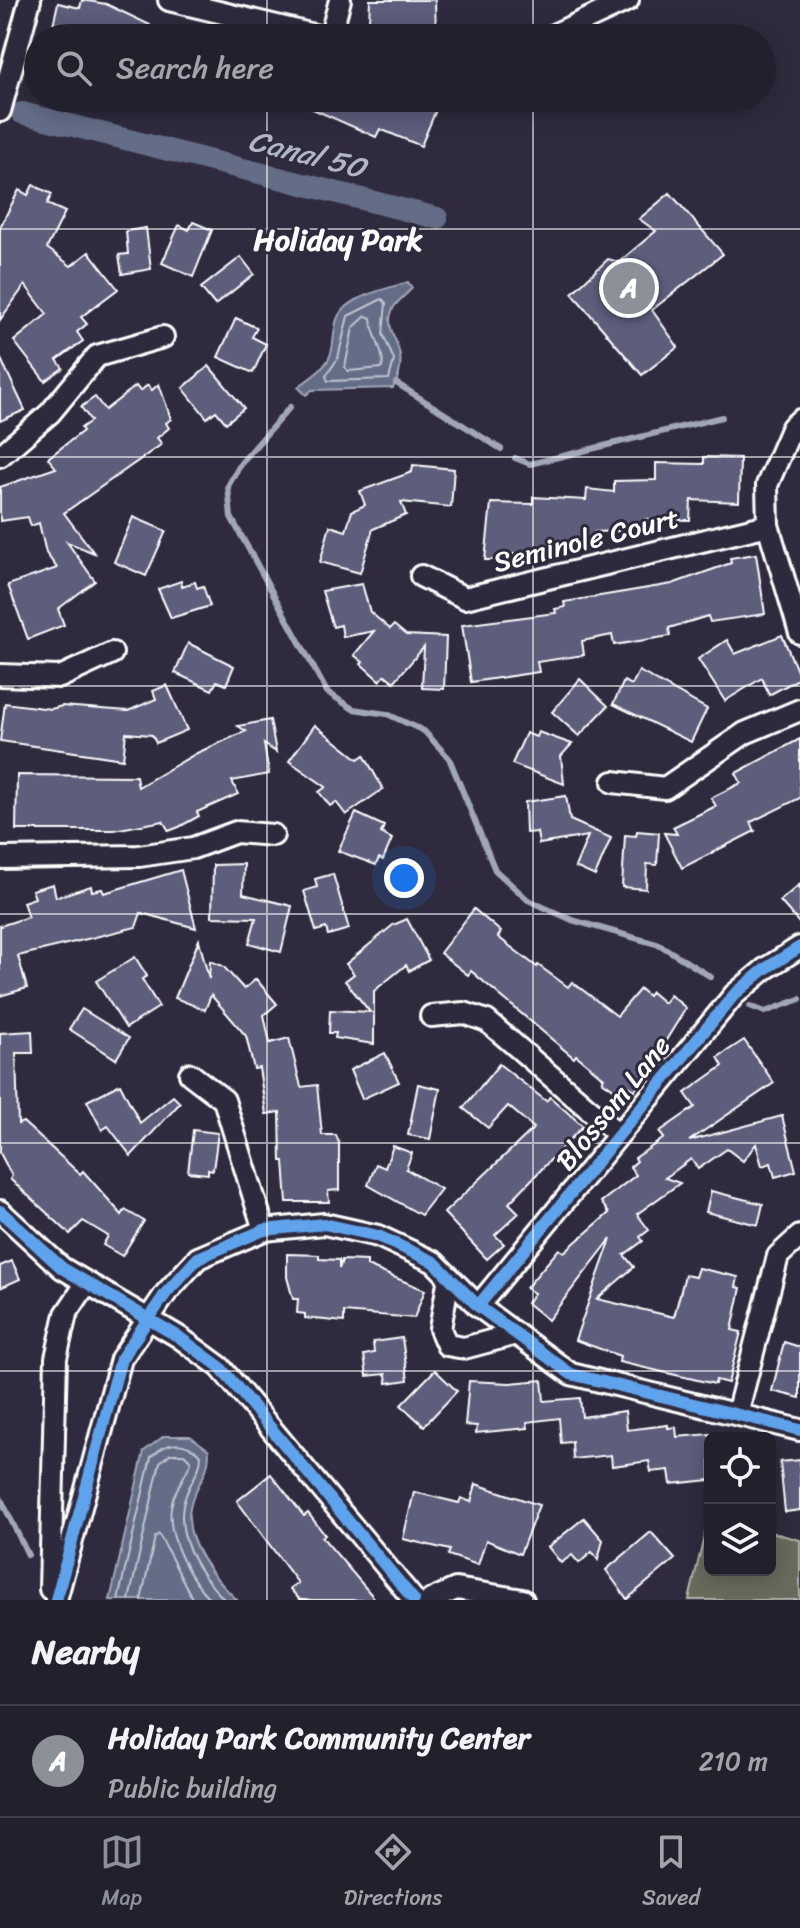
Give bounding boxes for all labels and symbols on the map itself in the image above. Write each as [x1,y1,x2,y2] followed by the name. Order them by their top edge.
[243,113,374,195] water label: Canal 50
[254,213,423,267] district label: Holiday Park
[603,258,655,318] pin: A
[488,493,684,587] street label: Seminole Court
[384,858,424,898] your location
[542,1024,684,1182] street label: Blossom Lane

